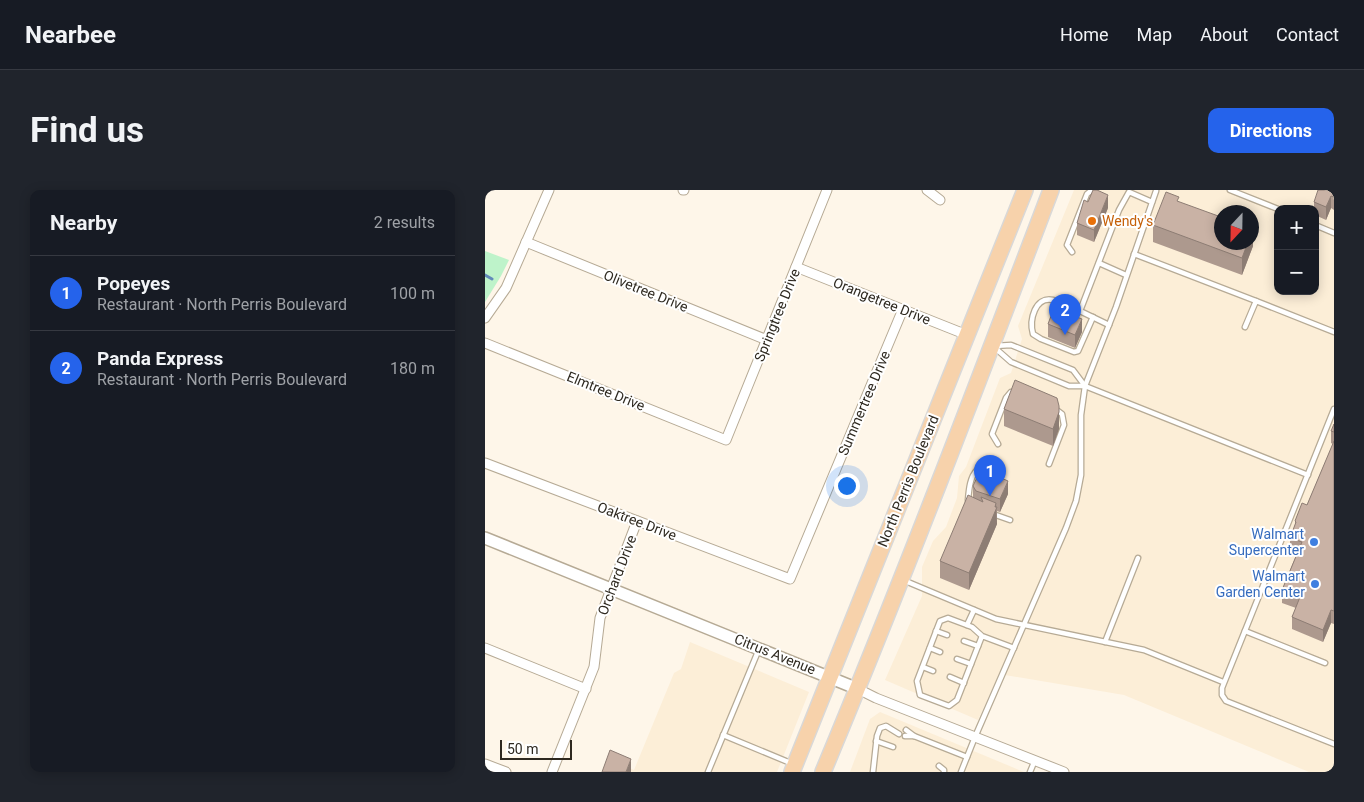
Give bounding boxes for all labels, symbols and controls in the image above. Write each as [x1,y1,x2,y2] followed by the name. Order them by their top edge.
[25,21,116,49] text: Nearbee
[1060,24,1109,45] text: Home
[1137,24,1172,45] text: Map
[1200,24,1248,45] text: About
[1276,24,1339,45] text: Contact
[1208,108,1334,153] button: Directions
[30,110,144,151] text: Find us
[1214,205,1259,250] north arrow
[1274,205,1319,295] map controls
[1274,205,1319,250] button: +
[50,211,117,235] text: Nearby
[374,213,435,232] text: 2 results
[1102,213,1153,229] place label: Wendy's
[1086,215,1098,227] marker: Wendy's
[1274,250,1319,295] button: −
[751,266,803,364] street label: Springtree Drive
[601,267,691,315] street label: Olivetree Drive
[97,272,170,295] text: Popeyes
[831,274,933,328] street label: Orangetree Drive
[61,284,71,303] text: 1
[390,284,435,303] text: 100 m
[1049,294,1081,335] pin: 2
[97,295,347,314] text: Restaurant · North Perris Boulevard
[97,347,223,370] text: Panda Express
[835,348,893,458] street label: Summertree Drive
[61,359,71,378] text: 2
[390,359,435,378] text: 180 m
[565,368,647,414] street label: Elmtree Drive
[97,370,347,389] text: Restaurant · North Perris Boulevard
[874,413,942,549] street label: North Perris Boulevard
[974,455,1006,496] pin: 1
[834,473,860,499] your location
[595,499,679,543] street label: Oaktree Drive
[1229,526,1304,558] place label: Walmart Supercenter
[594,533,640,617] street label: Orchard Drive
[1308,536,1320,548] marker: Walmart Supercenter
[1216,568,1305,600] place label: Walmart Garden Center
[1309,578,1321,590] marker: Walmart Garden Center
[732,630,818,678] street label: Citrus Avenue
[500,737,573,760] scale bar
[507,741,539,757] text: 50 m

